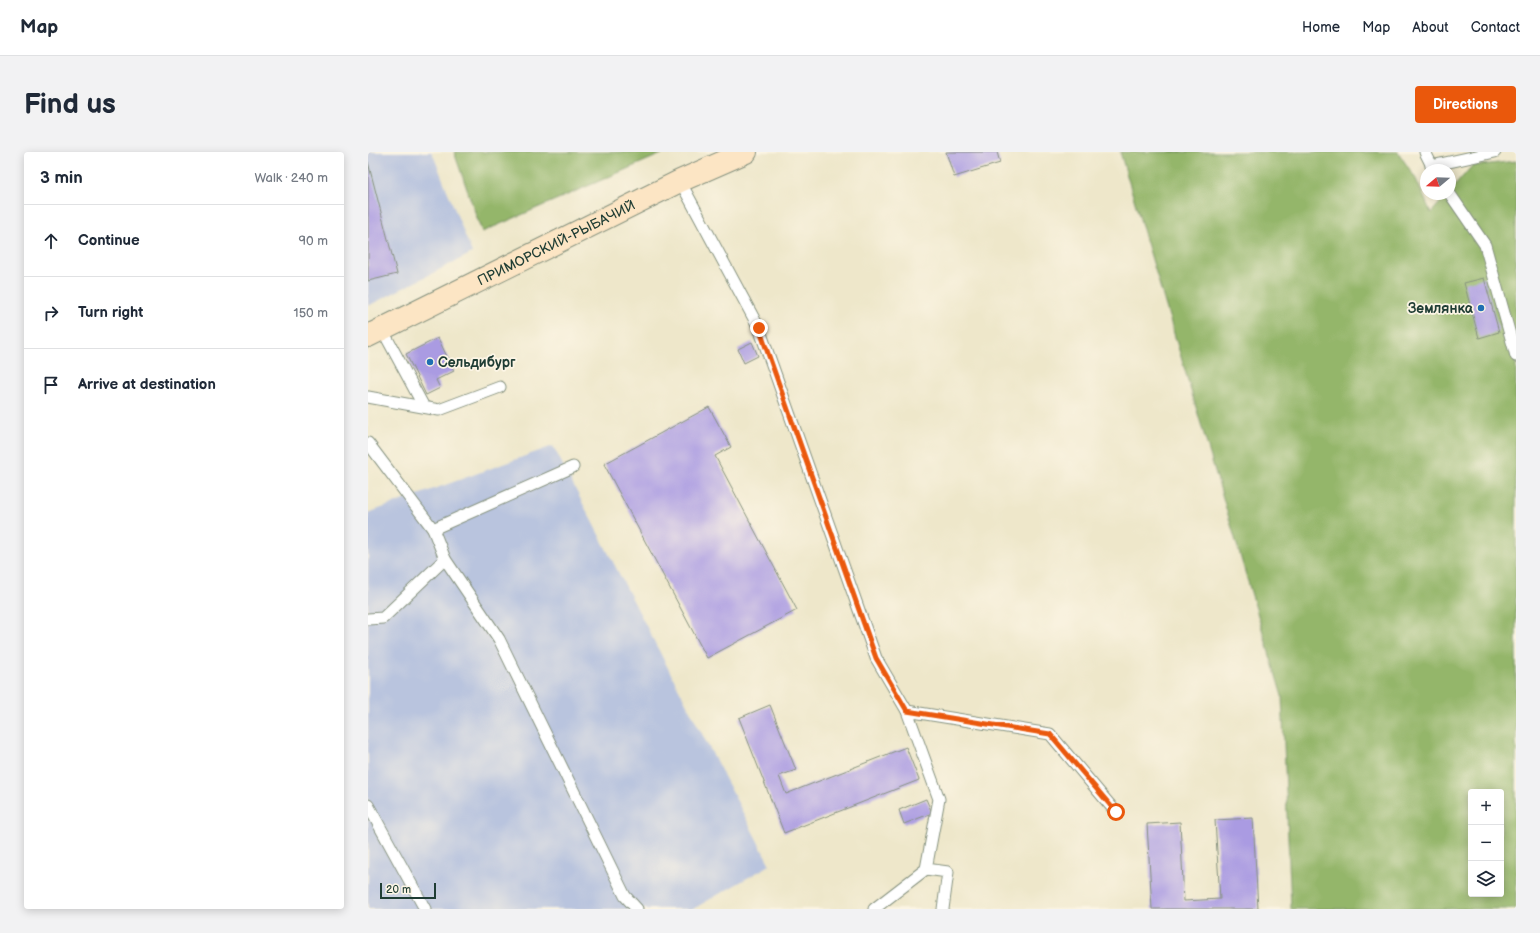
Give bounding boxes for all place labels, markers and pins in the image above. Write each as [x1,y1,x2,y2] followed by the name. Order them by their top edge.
[1408,300,1474,317] place label: Землянка
[1476,303,1486,313] marker: Землянка
[438,354,516,371] place label: Сельдибург
[425,357,435,367] marker: Сельдибург

